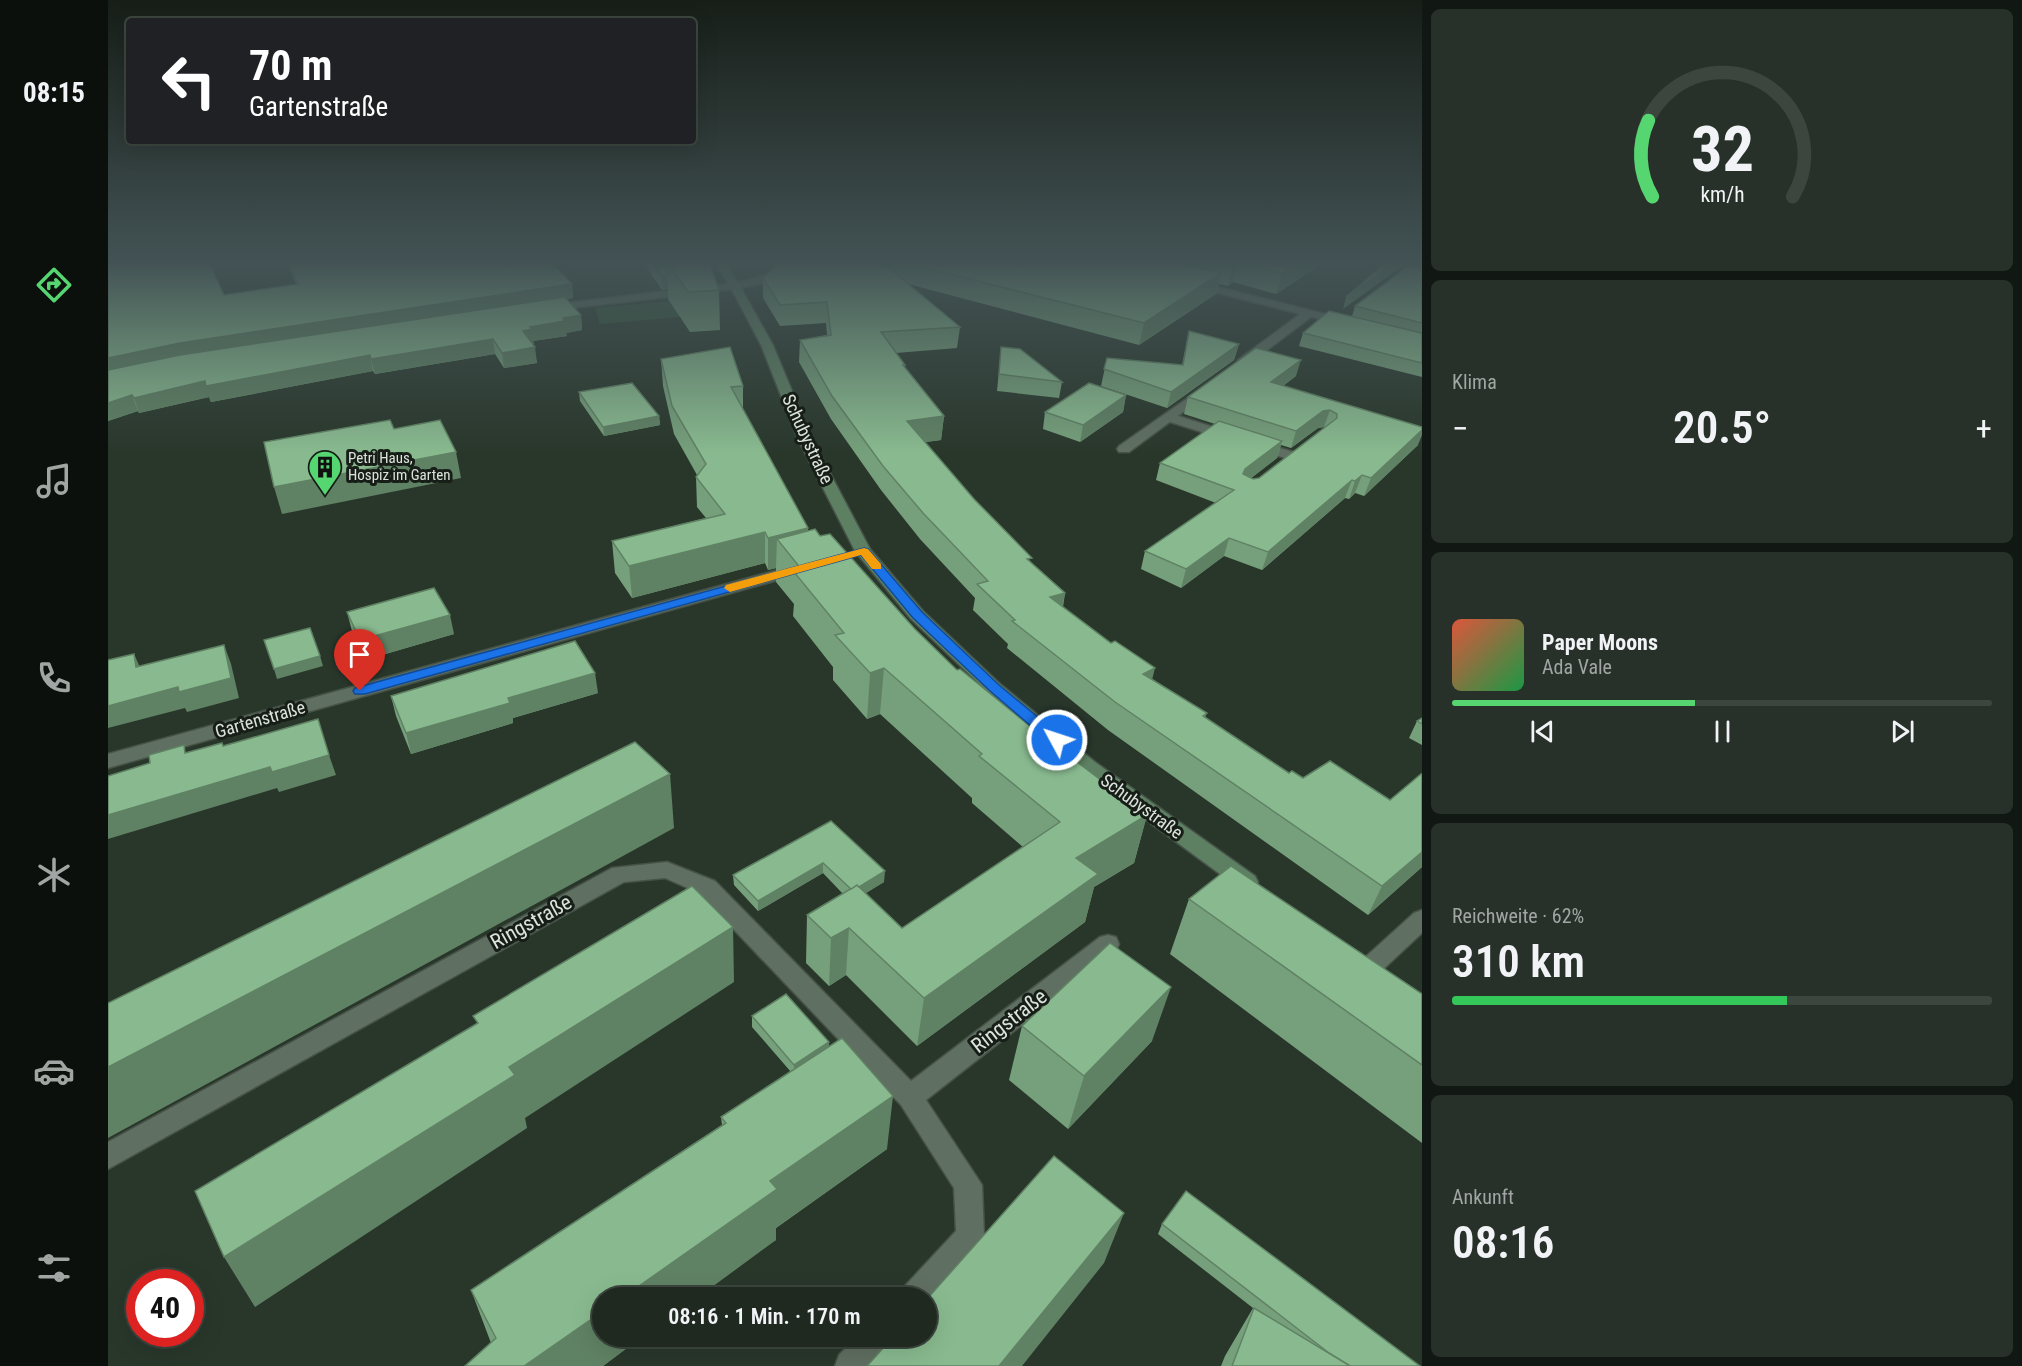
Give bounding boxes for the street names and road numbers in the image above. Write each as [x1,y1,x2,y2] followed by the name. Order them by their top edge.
[778,391,838,487] street label: Schubystraße
[213,696,307,742] street label: Gartenstraße
[1097,769,1187,843] street label: Schubystraße
[486,890,576,954] street label: Ringstraße
[966,984,1052,1058] street label: Ringstraße

